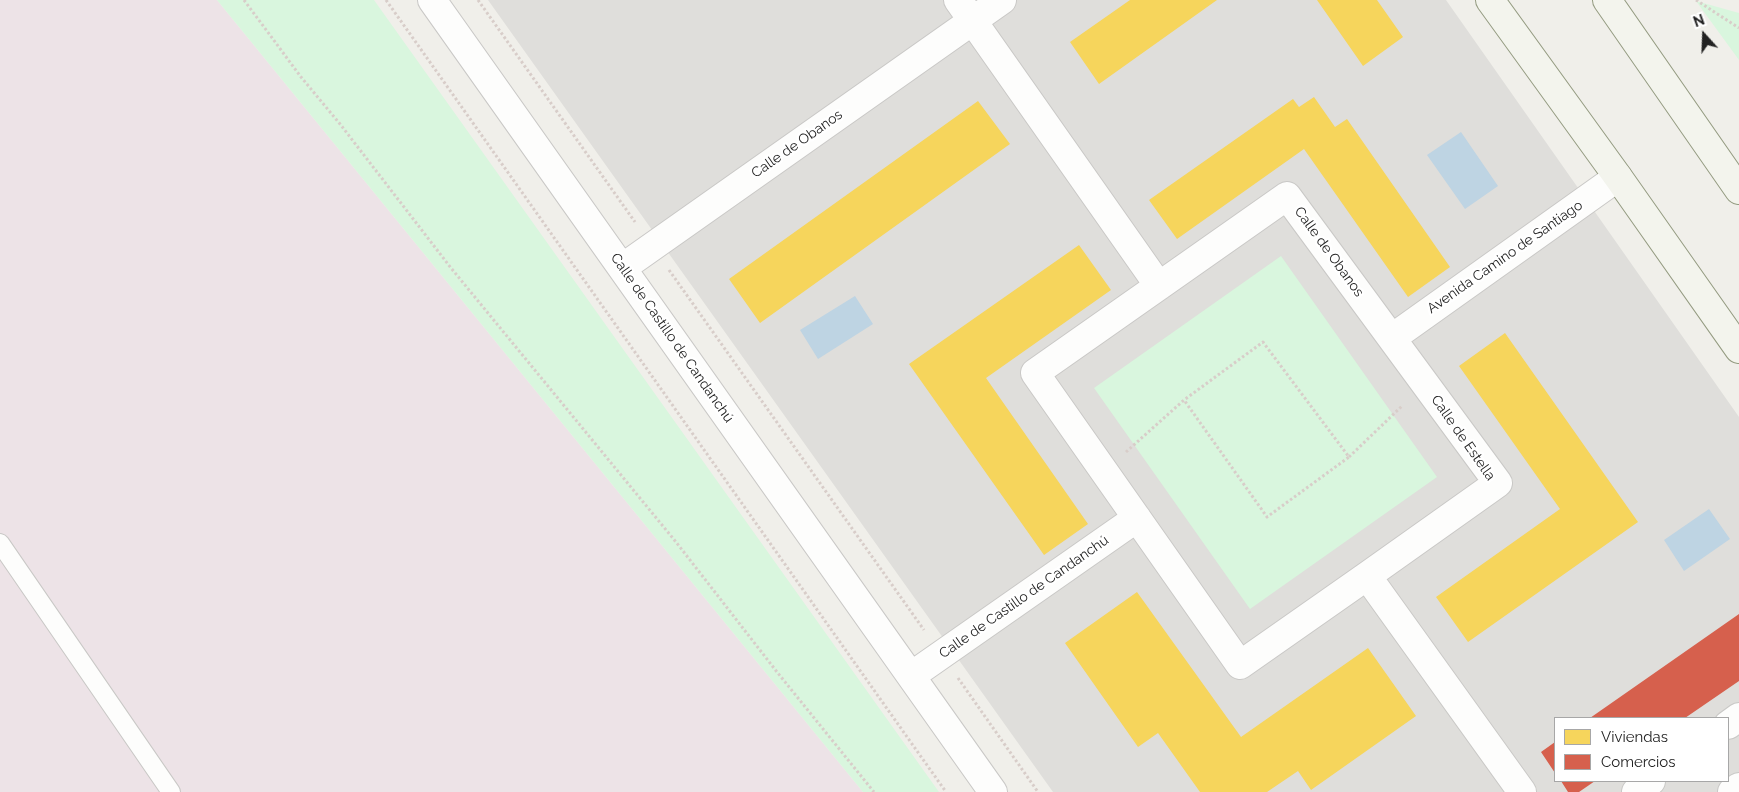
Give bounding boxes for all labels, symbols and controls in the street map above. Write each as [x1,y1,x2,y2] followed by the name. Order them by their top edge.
[1679,10,1729,60] north arrow
[1691,12,1707,30] text: N
[748,106,846,182] street label: Calle de Obanos
[1424,197,1586,317] street label: Avenida Camino de Santiago
[1291,204,1367,300] street label: Calle de Obanos
[607,250,737,426] street label: Calle de Castillo de Candanchú
[1427,392,1499,484] street label: Calle de Estella
[936,532,1112,662] street label: Calle de Castillo de Candanchú
[1554,717,1729,782] legend
[1601,728,1668,746] text: Viviendas
[1601,753,1676,771] text: Comercios

